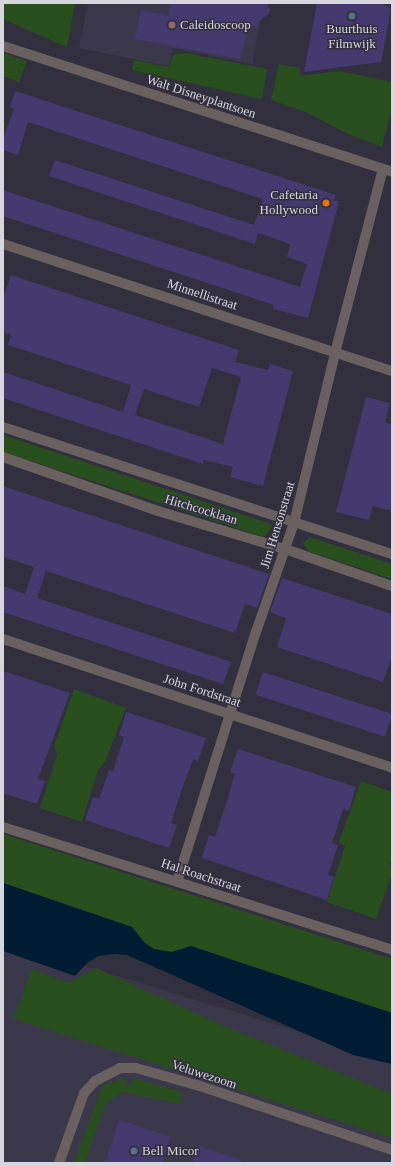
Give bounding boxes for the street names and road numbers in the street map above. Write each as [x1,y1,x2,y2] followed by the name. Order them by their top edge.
[144,72,258,122] street label: Walt Disneyplantsoen
[165,276,239,314] street label: Minnellistraat
[257,480,299,570] street label: Jim Hensonstraat
[163,492,239,528] street label: Hitchcocklaan
[161,671,243,711] street label: John Fordstraat
[159,856,243,896] street label: Hal Roachstraat
[169,1057,239,1093] street label: Veluwezoom

